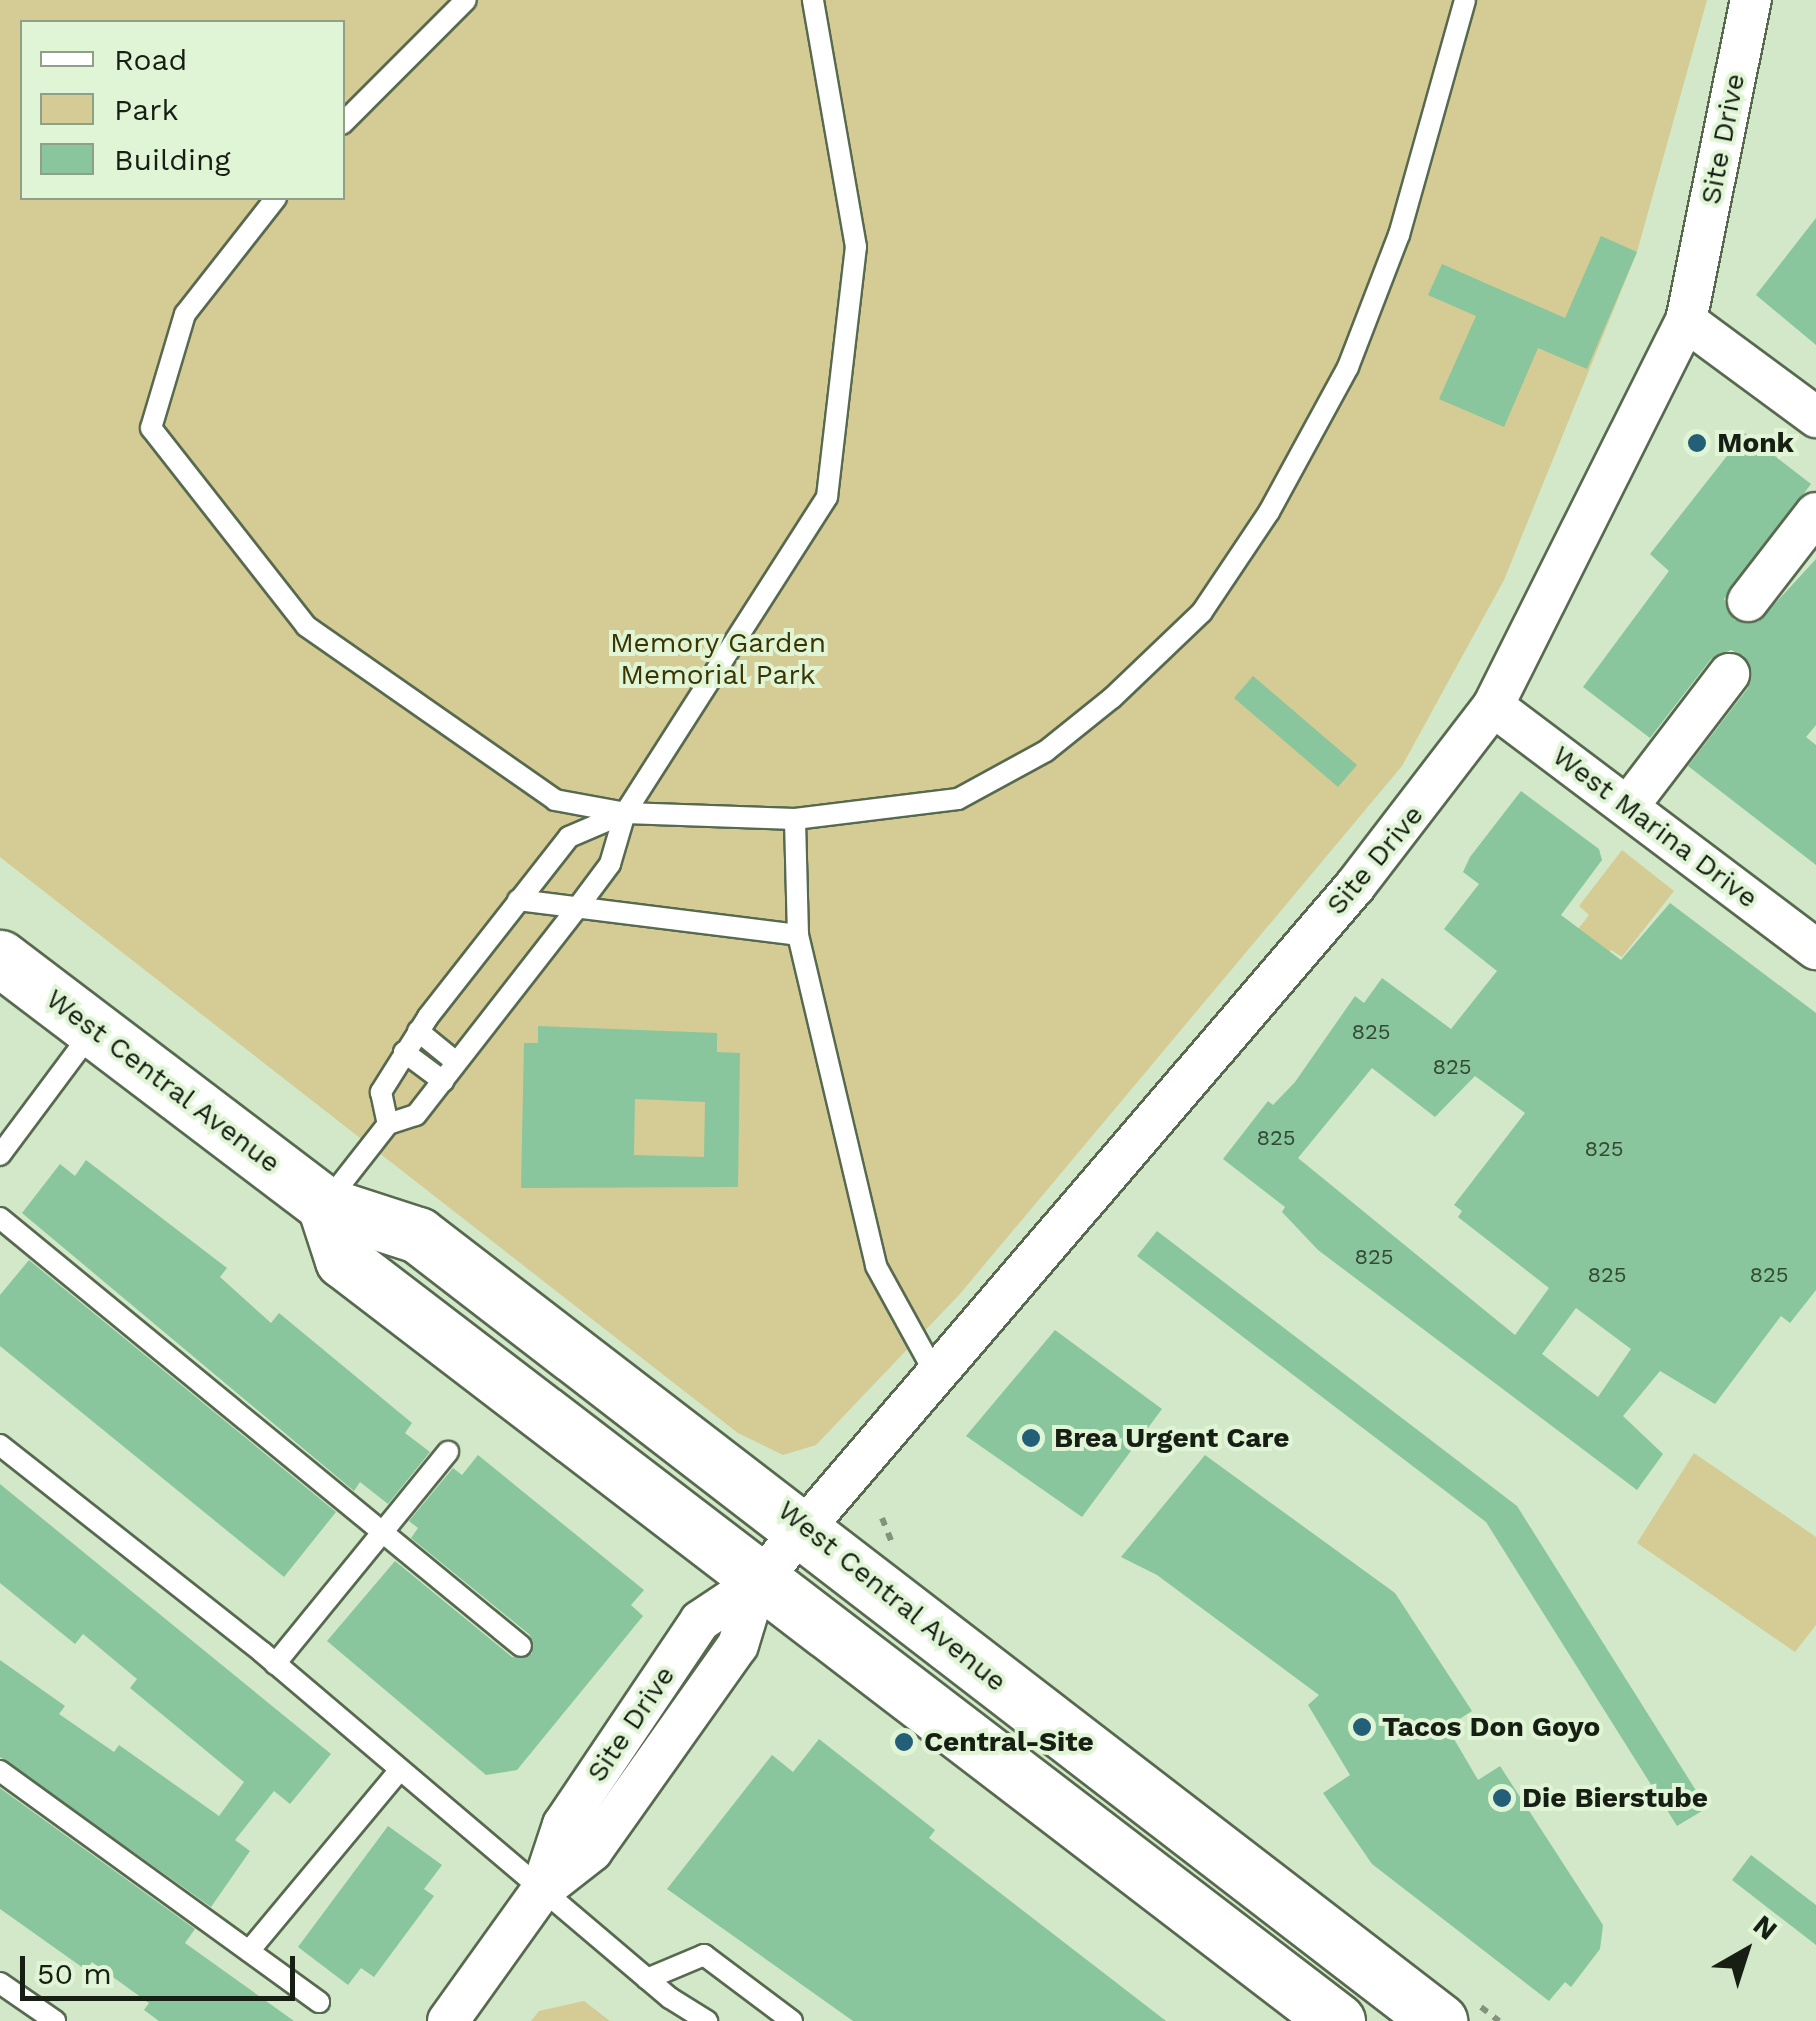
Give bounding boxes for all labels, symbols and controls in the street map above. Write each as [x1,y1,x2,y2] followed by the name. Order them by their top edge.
[20,20,345,200] legend
[114,42,187,77] text: Road
[1694,71,1752,207] street label: Site Drive
[114,92,179,127] text: Park
[114,142,231,177] text: Building
[1717,426,1794,460] place label: Monk
[1686,432,1708,454] marker: Monk
[610,626,826,692] park label: Memory Garden Memorial Park
[1545,739,1765,915] street label: West Marina Drive
[1320,799,1430,921] street label: Site Drive
[39,981,287,1181] street label: West Central Avenue
[1351,1019,1391,1045] house number: 825
[1432,1054,1472,1080] house number: 825
[1256,1125,1296,1151] house number: 825
[1584,1136,1624,1162] house number: 825
[1354,1244,1394,1270] house number: 825
[1587,1262,1627,1288] house number: 825
[1749,1262,1789,1288] house number: 825
[1054,1421,1290,1455] place label: Brea Urgent Care
[1018,1425,1044,1451] marker: Brea Urgent Care
[770,1493,1014,1699] street label: West Central Avenue
[580,1660,682,1788] street label: Site Drive
[1382,1710,1600,1744] place label: Tacos Don Goyo
[1351,1716,1373,1738] marker: Tacos Don Goyo
[924,1725,1094,1759] place label: Central-Site
[893,1731,915,1753] marker: Central-Site
[1522,1781,1708,1815] place label: Die Bierstube
[1491,1787,1513,1809] marker: Die Bierstube
[1696,1901,1796,2001] north arrow
[1747,1908,1784,1947] text: N
[25,1936,300,1998] scale bar
[37,1956,112,1991] text: 50 m

